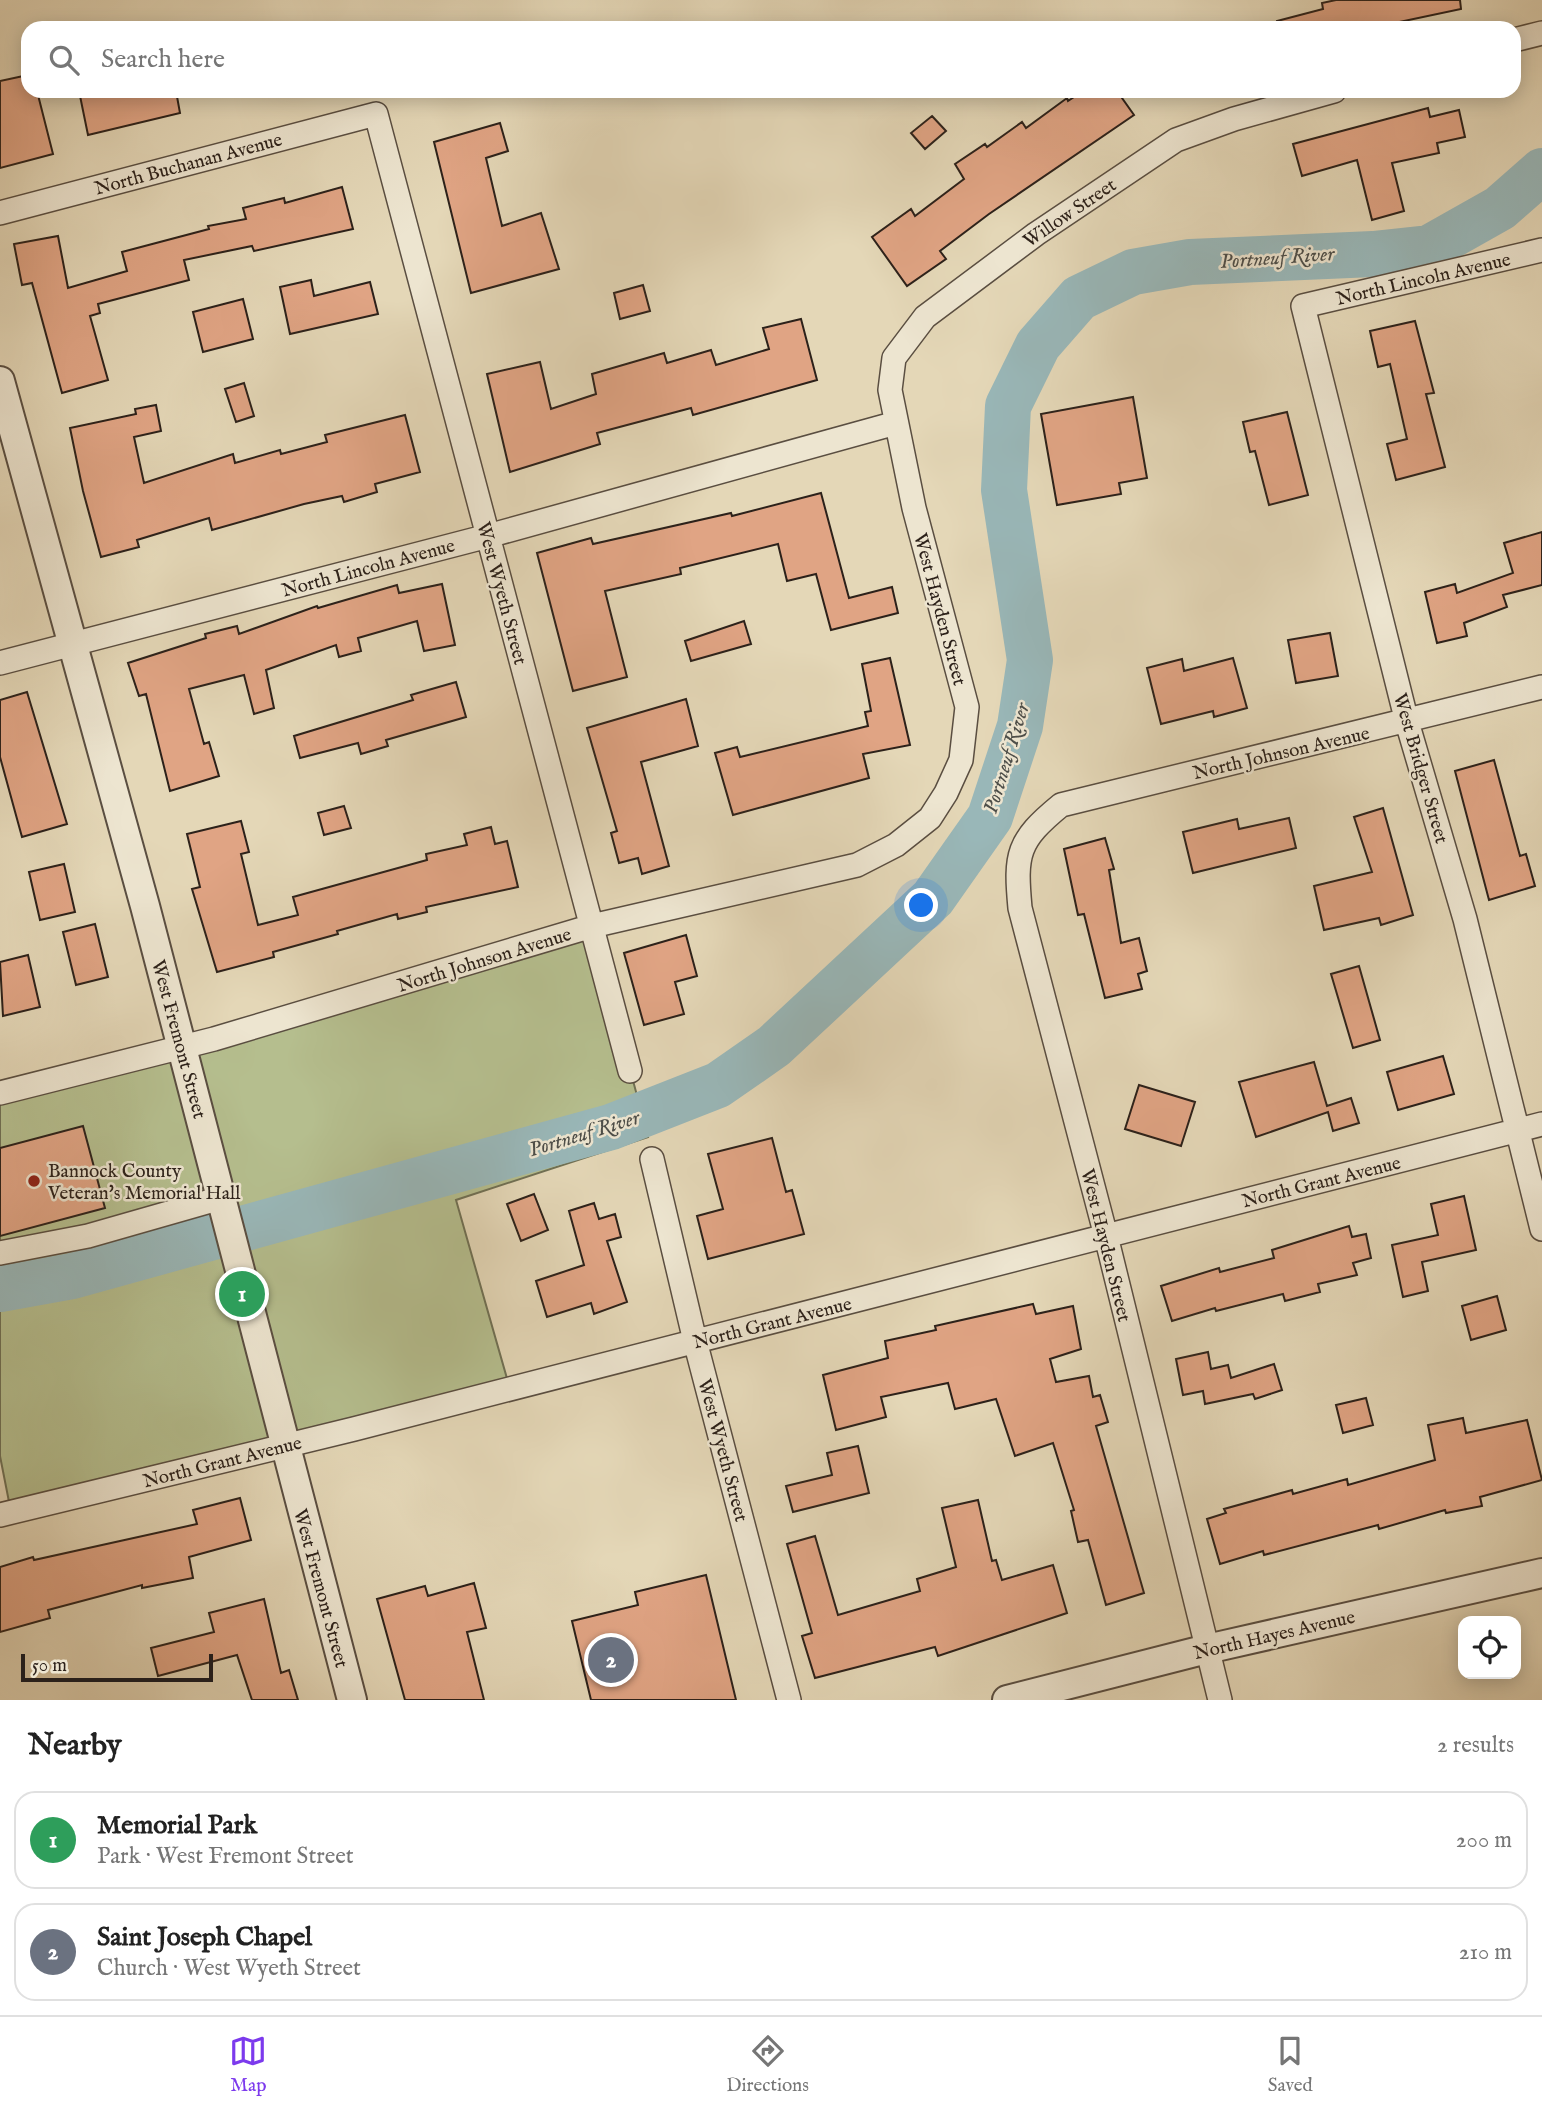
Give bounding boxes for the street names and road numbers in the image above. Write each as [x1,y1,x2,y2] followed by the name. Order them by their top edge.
[92,128,285,202] street label: North Buchanan Avenue
[1019,173,1122,254] street label: Willow Street
[1334,248,1513,312] street label: North Lincoln Avenue
[470,519,532,668] street label: West Wyeth Street
[907,531,971,689] street label: West Hayden Street
[279,534,458,604] street label: North Lincoln Avenue
[1387,691,1453,847] street label: West Bridger Street
[1191,722,1372,786] street label: North Johnson Avenue
[395,923,575,999] street label: North Johnson Avenue
[145,957,211,1122] street label: West Fremont Street
[1240,1152,1404,1214] street label: North Grant Avenue
[1074,1166,1136,1325] street label: West Hayden Street
[691,1293,855,1355] street label: North Grant Avenue
[691,1376,753,1525] street label: West Wyeth Street
[141,1432,305,1494] street label: North Grant Avenue
[287,1506,353,1671] street label: West Fremont Street
[1191,1606,1358,1666] street label: North Hayes Avenue

